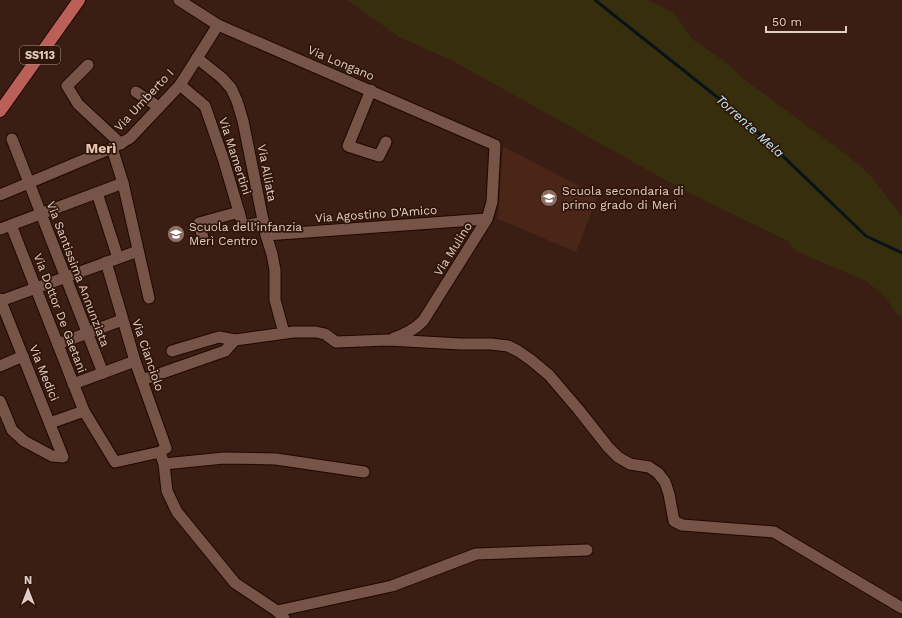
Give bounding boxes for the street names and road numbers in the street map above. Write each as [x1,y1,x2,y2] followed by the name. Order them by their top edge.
[306,43,376,83] street label: Via Longano
[20,46,60,64] road number: SS113
[111,66,177,134] street label: Via Umberto I
[216,116,254,196] street label: Via Mamertini
[255,143,279,203] street label: Via Alliata
[44,199,112,349] street label: Via Santissima Annunziata
[314,203,438,225] street label: Via Agostino D'Amico
[431,220,475,278] street label: Via Mulino
[31,251,89,375] street label: Via Dottor De Gaetani
[129,317,167,393] street label: Via Cianciolo
[26,343,62,403] street label: Via Medici

